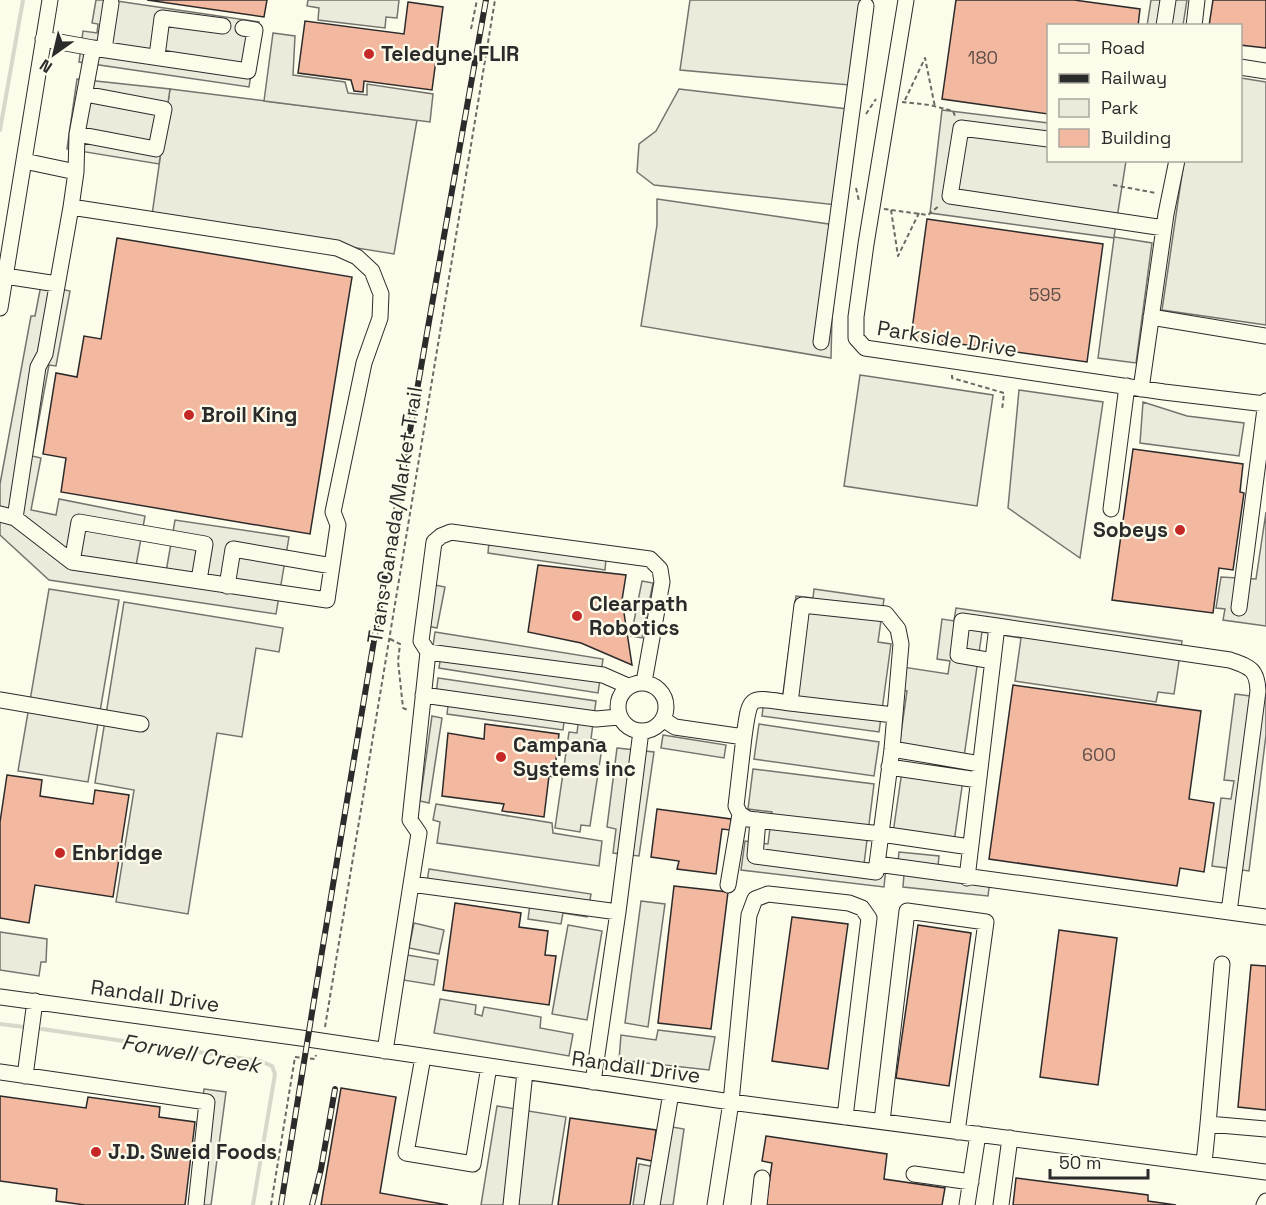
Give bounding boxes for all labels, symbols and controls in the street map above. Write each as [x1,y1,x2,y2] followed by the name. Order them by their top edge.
[24,24,84,84] north arrow
[1047,24,1242,162] legend
[1101,36,1145,59] text: Road
[381,40,519,67] place label: Teledyne FLIR
[968,46,998,69] house number: 180
[362,47,376,61] marker: Teledyne FLIR
[36,54,56,78] text: N
[1101,66,1167,89] text: Railway
[1101,96,1139,119] text: Park
[1101,126,1171,149] text: Building
[1029,283,1061,306] house number: 595
[875,314,1019,363] street label: Parkside Drive
[361,385,428,645] street label: Trans Canada/Market Trail
[201,401,297,428] place label: Broil King
[182,408,196,422] marker: Broil King
[1093,516,1168,543] place label: Sobeys
[1173,523,1187,537] marker: Sobeys
[589,590,688,641] place label: Clearpath Robotics
[570,609,584,623] marker: Clearpath Robotics
[513,731,636,782] place label: Campana Systems inc
[1082,743,1116,766] house number: 600
[494,750,508,764] marker: Campana Systems inc
[72,839,163,866] place label: Enbridge
[53,846,67,860] marker: Enbridge
[89,973,221,1018] street label: Randall Drive
[119,1027,265,1079] water label: Forwell Creek
[570,1044,702,1089] street label: Randall Drive
[108,1138,277,1165] place label: J.D. Sweid Foods
[1050,1142,1148,1180] scale bar
[89,1145,103,1159] marker: J.D. Sweid Foods
[1059,1151,1101,1174] text: 50 m

